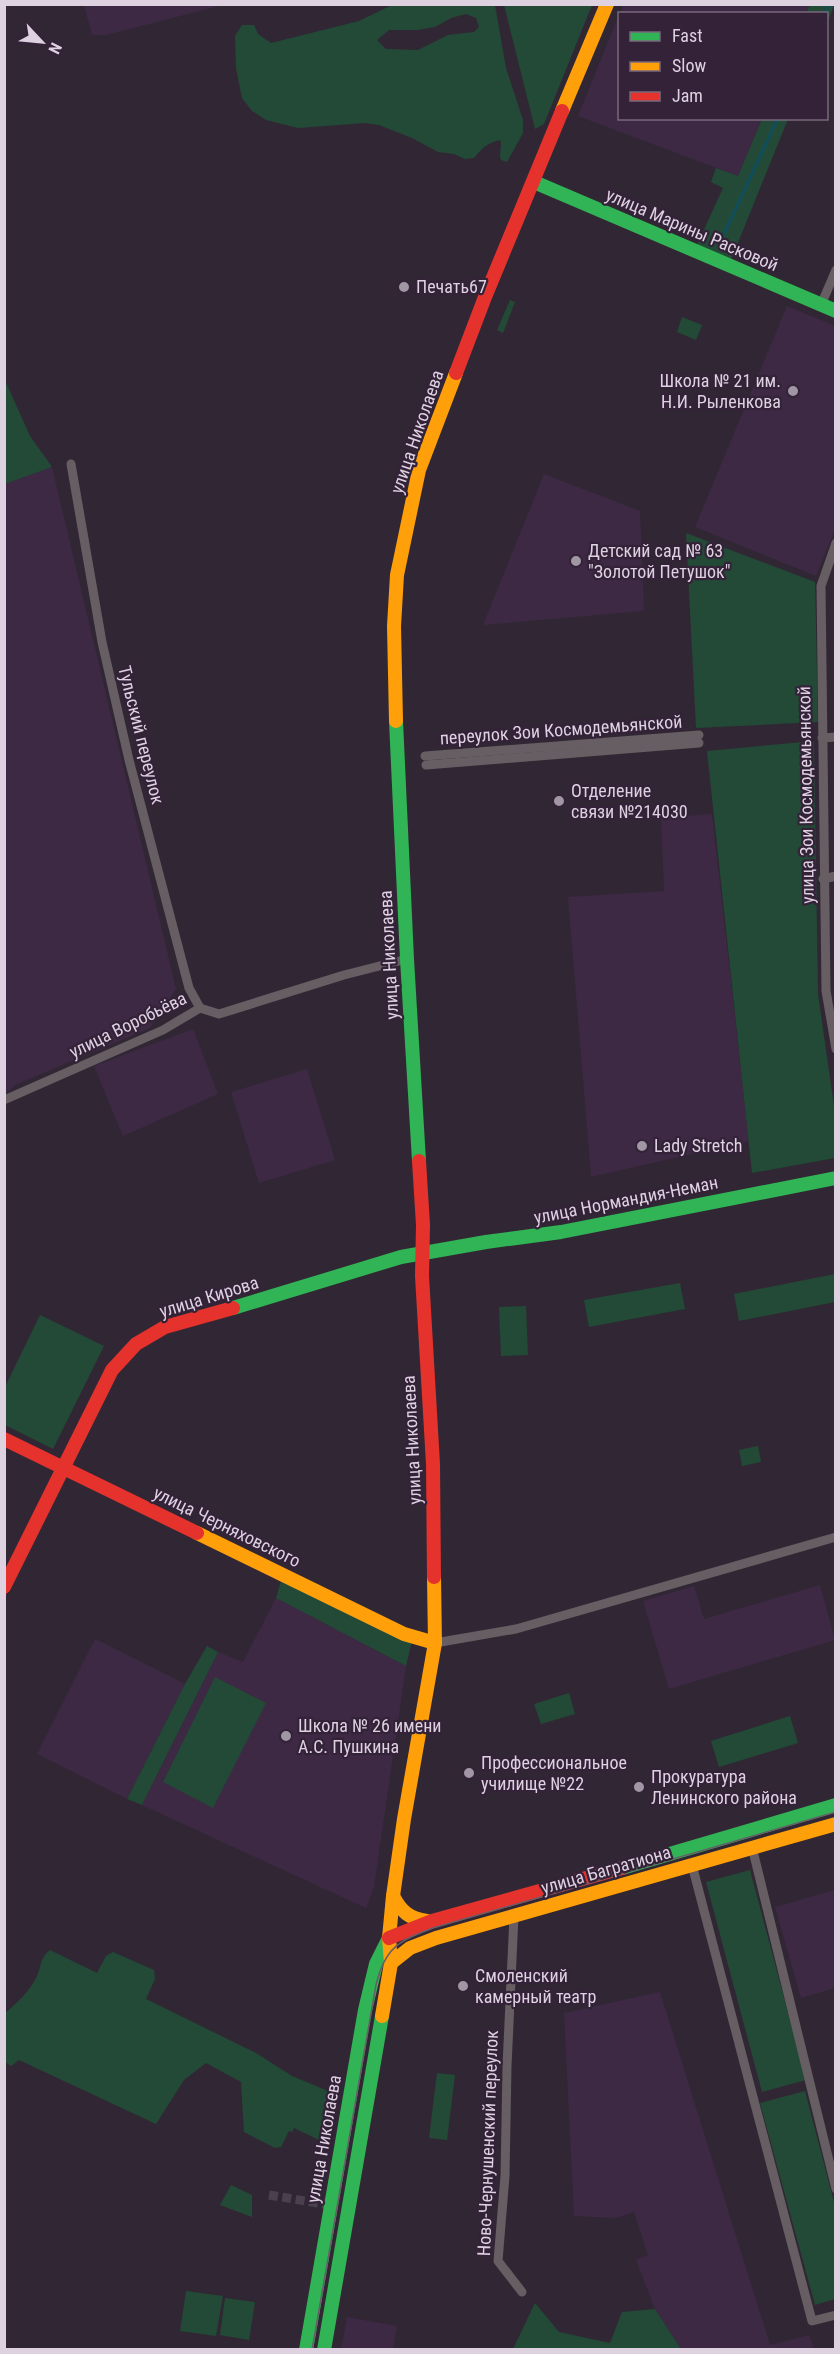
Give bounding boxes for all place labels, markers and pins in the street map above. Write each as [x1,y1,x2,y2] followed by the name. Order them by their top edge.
[416,276,487,297] place label: Печать67
[397,280,411,294] marker: Печать67
[660,370,781,412] place label: Школа № 21 им. Н.И. Рыленкова
[786,384,800,398] marker: Школа № 21 им. Н.И. Рыленкова
[588,540,731,582] place label: Детский сад № 63 "Золотой Петушок"
[569,554,583,568] marker: Детский сад № 63 "Золотой Петушок"
[571,780,688,822] place label: Отделение связи №214030
[552,794,566,808] marker: Отделение связи №214030
[654,1135,743,1156] place label: Lady Stretch
[635,1139,649,1153] marker: Lady Stretch
[298,1715,442,1757] place label: Школа № 26 имени А.С. Пушкина
[279,1729,293,1743] marker: Школа № 26 имени А.С. Пушкина
[481,1752,627,1794] place label: Профессиональное училище №22
[462,1766,476,1780] marker: Профессиональное училище №22
[651,1766,797,1808] place label: Прокуратура Ленинского района
[632,1780,646,1794] marker: Прокуратура Ленинского района
[475,1965,596,2007] place label: Смоленский камерный театр
[456,1979,470,1993] marker: Смоленский камерный театр

